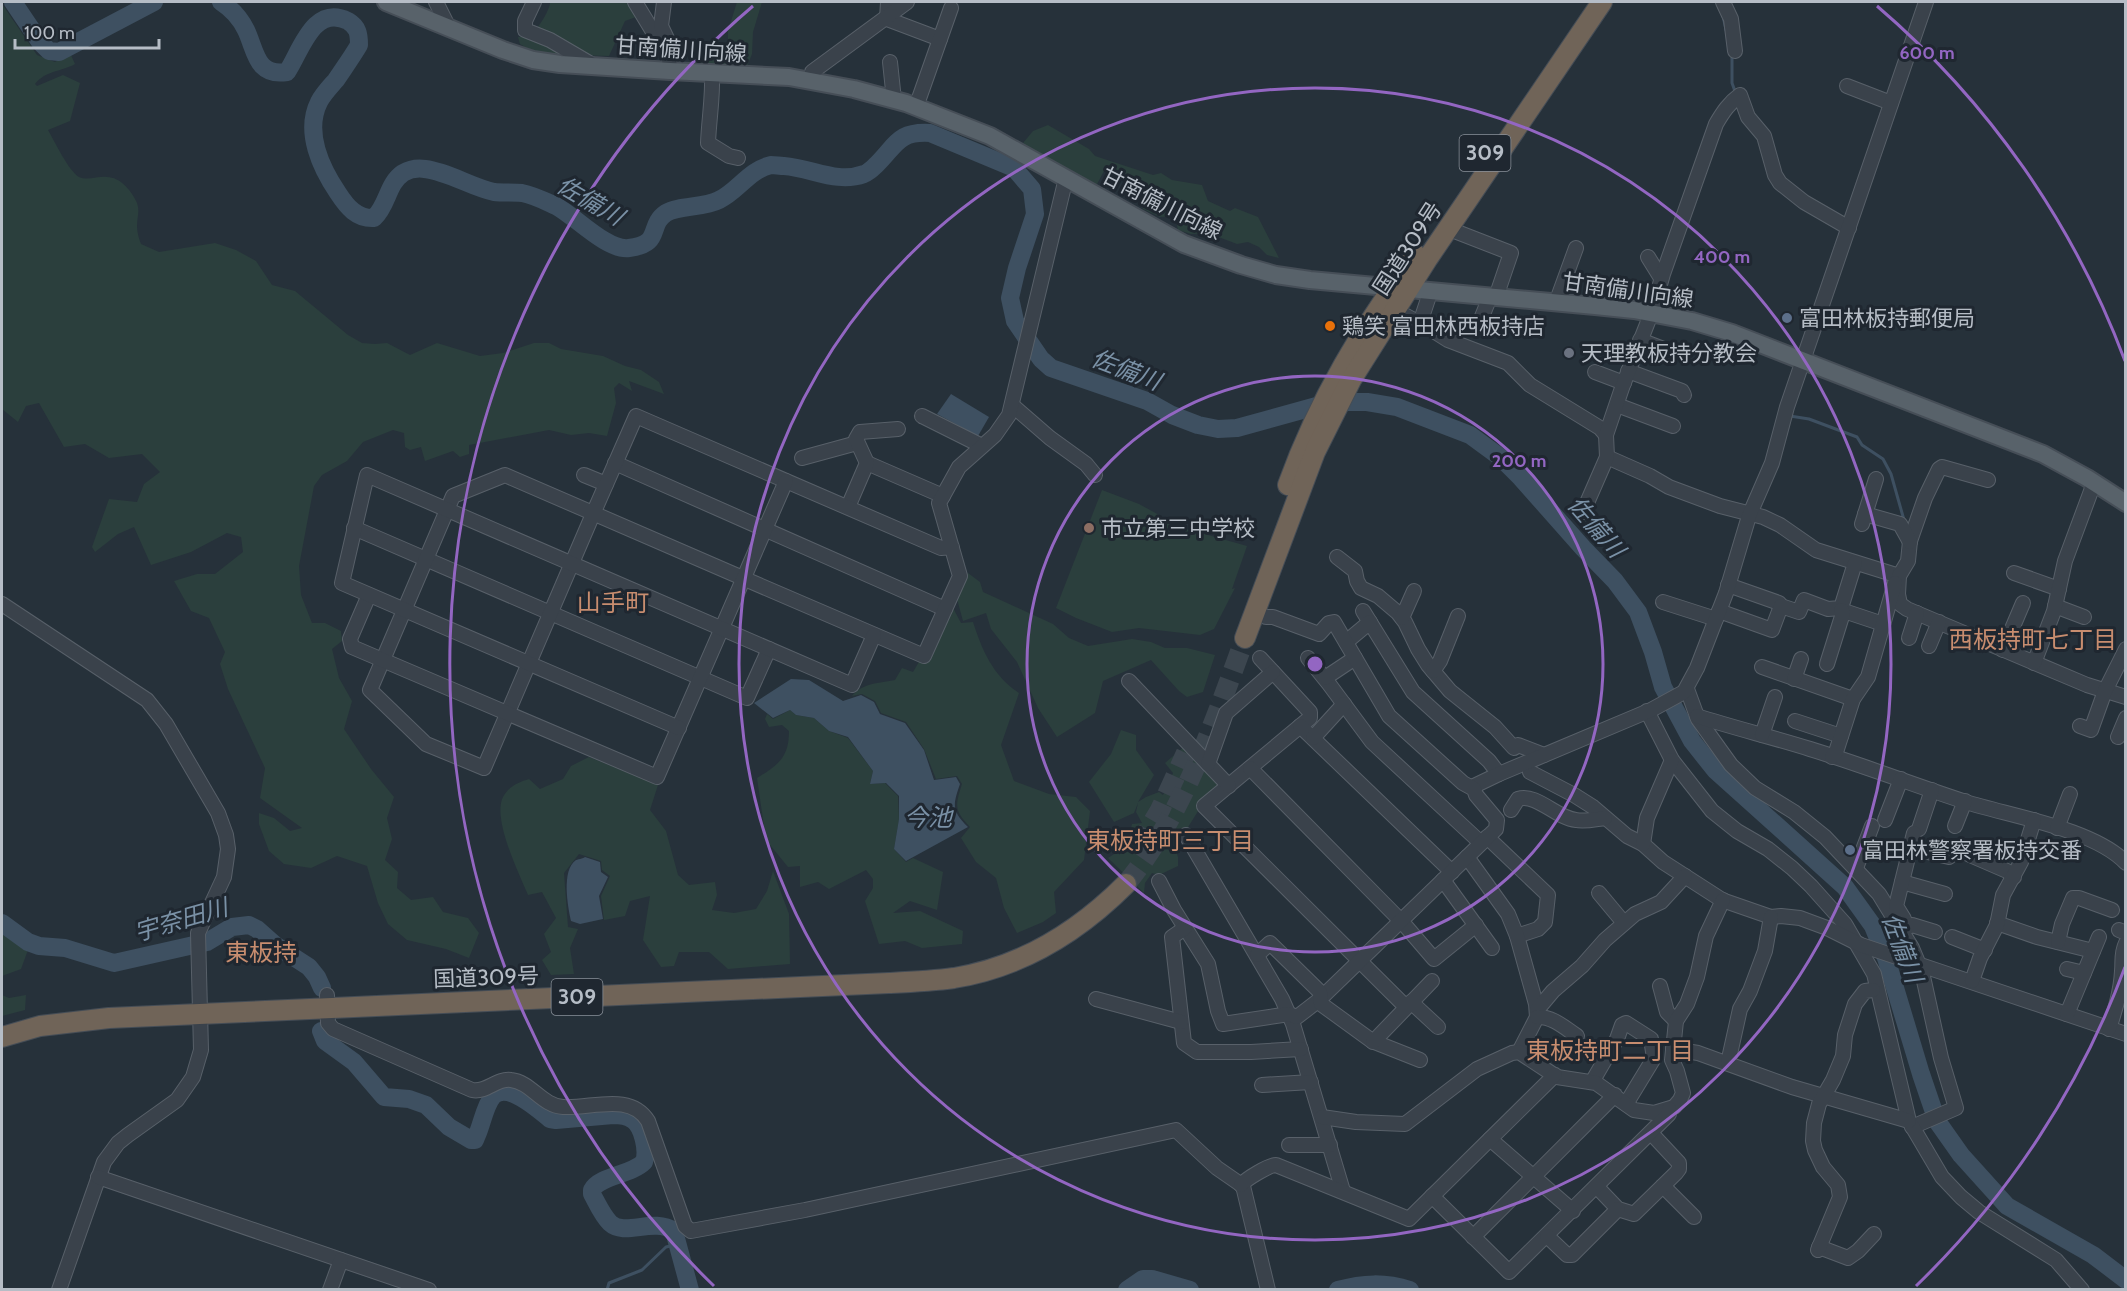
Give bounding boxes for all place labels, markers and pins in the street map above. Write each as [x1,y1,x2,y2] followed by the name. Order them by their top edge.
[1799,305,1975,332] place label: 富田林板持郵便局
[1780,311,1794,325] marker: 富田林板持郵便局
[1342,313,1545,340] place label: 鶏笑 富田林西板持店
[1323,319,1337,333] marker: 鶏笑 富田林西板持店
[1581,340,1757,367] place label: 天理教板持分教会
[1562,346,1576,360] marker: 天理教板持分教会
[1101,515,1255,542] place label: 市立第三中学校
[1082,521,1096,535] marker: 市立第三中学校
[1305,654,1325,674] centre of rings
[1862,837,2082,864] place label: 富田林警察署板持交番
[1843,843,1857,857] marker: 富田林警察署板持交番

